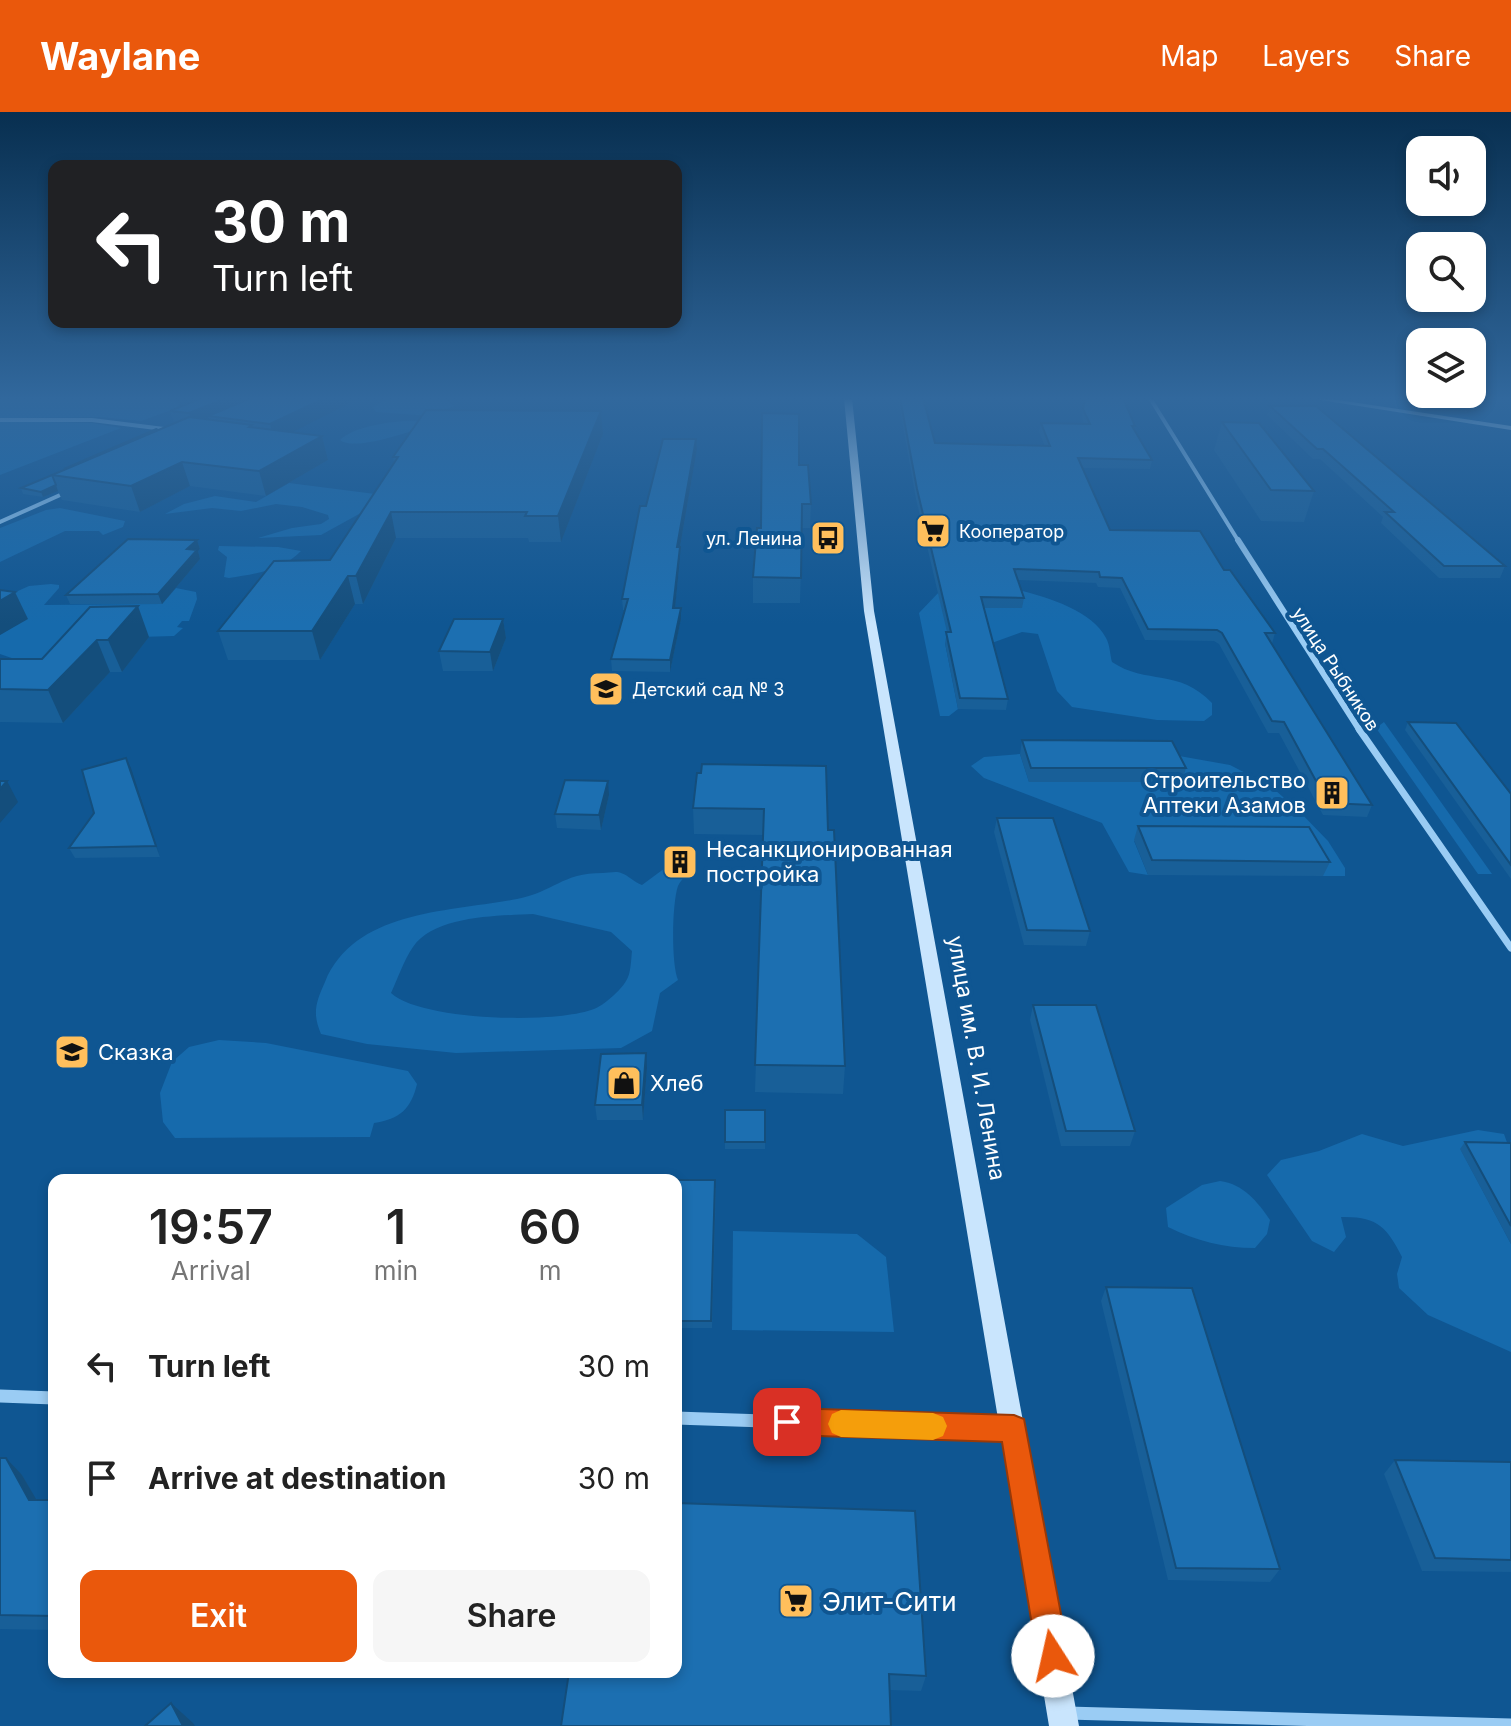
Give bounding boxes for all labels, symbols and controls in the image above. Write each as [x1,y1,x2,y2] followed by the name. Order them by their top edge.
[40,33,200,79] text: Waylane
[1160,39,1218,73] text: Map
[1262,39,1350,73] text: Layers
[1394,39,1471,73] text: Share
[1406,136,1486,408] map controls
[1406,136,1486,216] button: sound
[212,188,350,256] text: 30 m
[80,192,184,296] icon: left
[1406,232,1486,312] button: search
[212,256,353,300] text: Turn left
[1406,328,1486,408] button: layers
[914,512,952,550] supermarket icon: Кооператор
[809,519,847,557] bus stop icon: ул. Ленина
[959,521,1064,542] place label: Кооператор
[706,528,802,549] place label: ул. Ленина
[1288,603,1384,735] street label: улица Рыбников
[587,670,625,708] school or university icon: Детский сад № 3
[632,679,785,700] place label: Детский сад № 3
[1143,767,1306,818] place label: Строительство Аптеки Азамов
[1313,774,1351,812] building icon: Строительство Аптеки Азамов
[706,836,953,887] place label: Несанкционированная постройка
[661,843,699,881] building icon: Несанкционированная постройка
[943,934,1011,1182] street label: улица им. В. И. Ленина
[53,1033,91,1071] school or university icon: Сказка
[98,1039,174,1065] place label: Сказка
[605,1064,643,1102] shop icon: Хлеб
[650,1070,704,1096] place label: Хлеб
[149,1197,273,1256] text: 19:57
[386,1197,406,1256] text: 1
[519,1197,581,1256] text: 60
[171,1255,251,1286] text: Arrival
[374,1255,418,1286] text: min
[539,1255,561,1286] text: m
[80,1344,124,1388] icon: left
[148,1348,270,1384] text: Turn left
[578,1348,650,1384] text: 30 m
[753,1388,821,1456] pin
[765,1400,809,1444] icon: arrive
[80,1456,124,1500] icon: arrive
[148,1460,446,1496] text: Arrive at destination
[578,1460,650,1496] text: 30 m
[80,1570,357,1662] button: Exit
[373,1570,650,1662] button: Share
[777,1582,815,1620] supermarket icon: Элит-Сити
[822,1586,957,1617] place label: Элит-Сити
[1011,1614,1095,1698] position arrow

